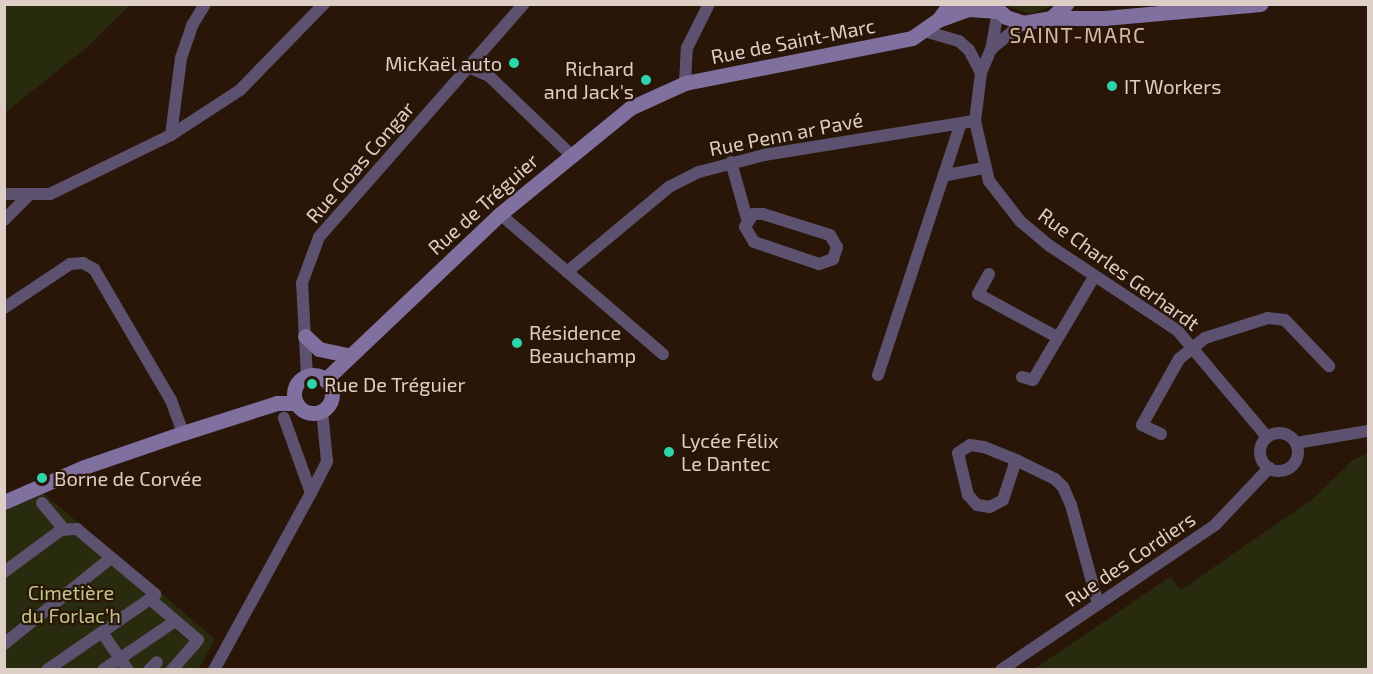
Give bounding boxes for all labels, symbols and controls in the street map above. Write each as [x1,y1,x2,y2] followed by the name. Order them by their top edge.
[709,13,877,69] street label: Rue de Saint-Marc
[1009,22,1147,48] district label: SAINT-MARC
[384,51,502,75] place label: MicKaël auto
[507,56,521,70] marker: MicKaël auto
[543,56,634,103] place label: Richard and Jack's
[639,73,653,87] marker: Richard and Jack's
[1124,74,1222,98] place label: IT Workers
[1105,79,1119,93] marker: IT Workers
[301,96,419,228] street label: Rue Goas Congar
[707,107,865,161] street label: Rue Penn ar Pavé
[423,148,543,260] street label: Rue de Tréguier
[1034,203,1204,335] street label: Rue Charles Gerhardt
[529,320,636,367] place label: Résidence Beauchamp
[510,336,524,350] marker: Résidence Beauchamp
[324,372,466,396] place label: Rue De Tréguier
[305,377,319,391] marker: Rue De Tréguier
[681,428,779,475] place label: Lycée Félix Le Dantec
[662,445,676,459] marker: Lycée Félix Le Dantec
[54,466,202,490] place label: Borne de Corvée
[35,471,49,485] marker: Borne de Corvée
[1060,507,1200,611] street label: Rue des Cordiers
[21,580,121,627] park label: Cimetière du Forlac’h

